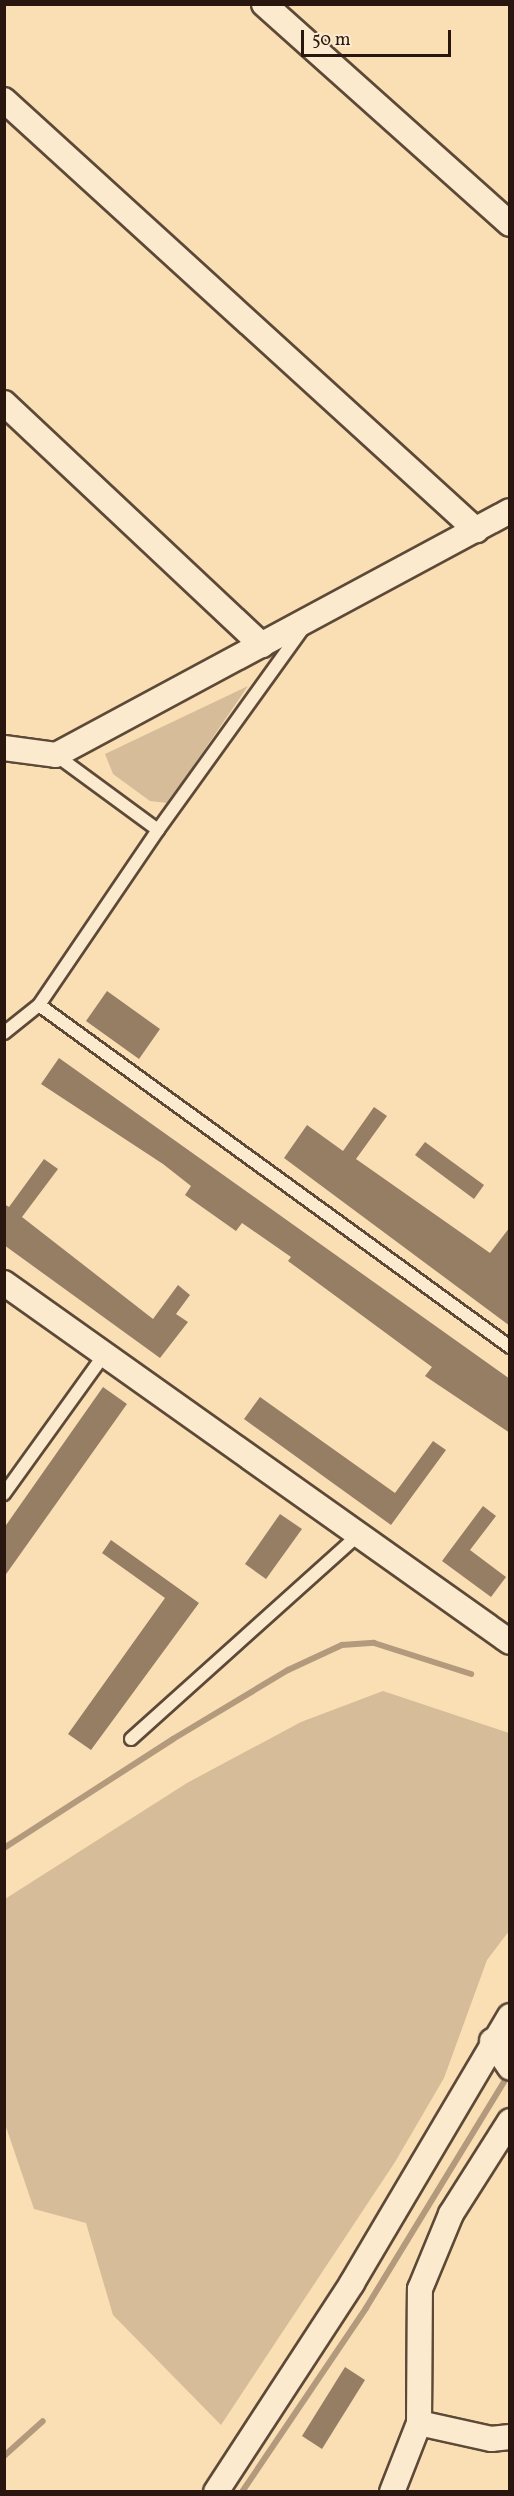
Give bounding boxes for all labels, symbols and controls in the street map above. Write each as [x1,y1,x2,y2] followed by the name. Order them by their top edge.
[304,18,454,56] scale bar
[312,28,351,53] text: 50 m

